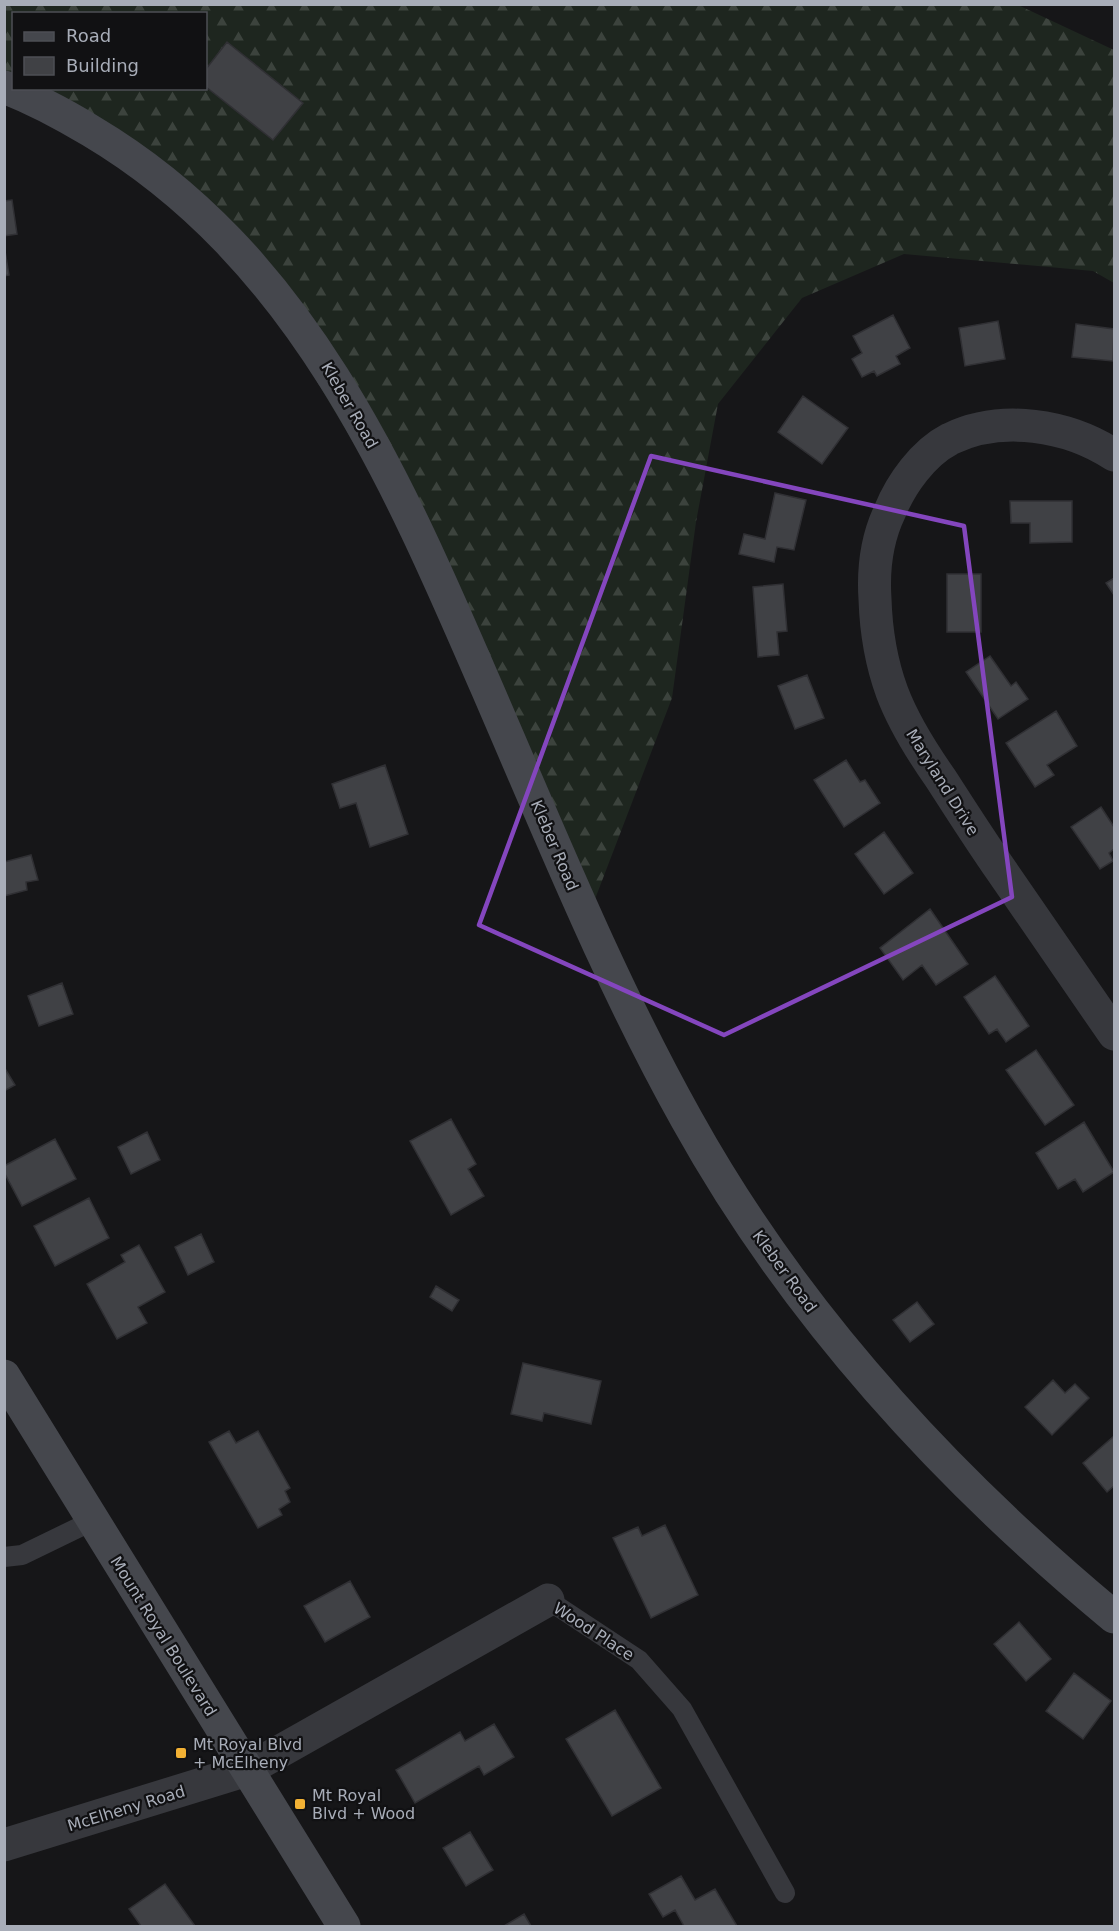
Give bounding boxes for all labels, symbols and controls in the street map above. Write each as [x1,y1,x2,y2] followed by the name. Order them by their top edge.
[12,12,207,90] legend
[66,25,111,46] text: Road
[66,55,139,76] text: Building
[317,359,382,452] street label: Kleber Road
[902,726,983,839] street label: Maryland Drive
[527,797,582,893] street label: Kleber Road
[749,1227,821,1316] street label: Kleber Road
[106,1553,221,1720] street label: Mount Royal Boulevard
[550,1598,638,1665] street label: Wood Place
[193,1735,302,1772] place label: Mt Royal Blvd + McElheny
[174,1746,188,1760] marker: Mt Royal Blvd + McElheny
[65,1782,187,1835] street label: McElheny Road
[312,1786,415,1823] place label: Mt Royal Blvd + Wood
[293,1797,307,1811] marker: Mt Royal Blvd + Wood

